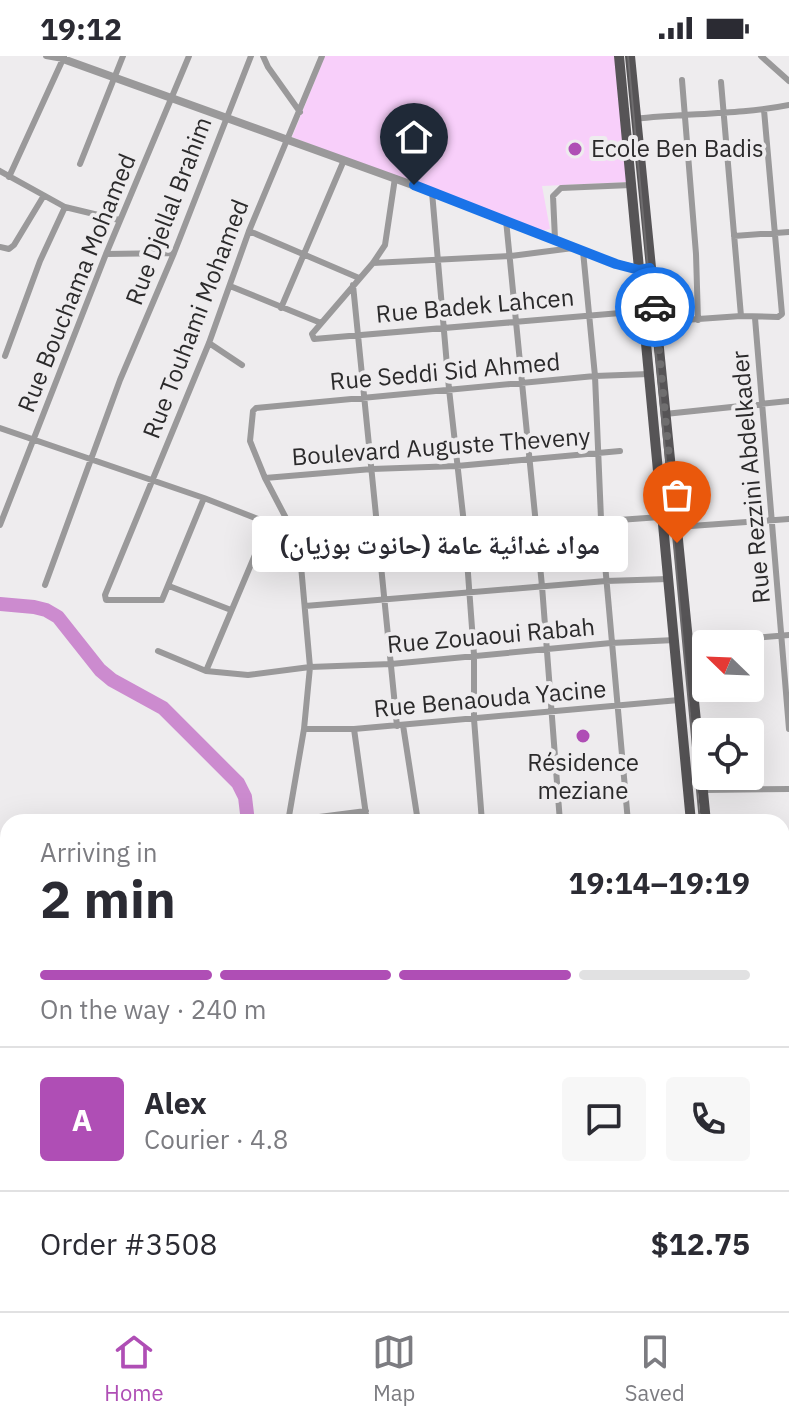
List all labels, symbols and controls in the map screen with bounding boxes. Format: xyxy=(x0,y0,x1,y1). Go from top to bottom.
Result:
text: 19:12 xyxy=(40,9,122,48)
pin xyxy=(380,103,448,185)
street label: Rue Djellal Brahim xyxy=(117,112,219,309)
icon: home xyxy=(392,115,436,159)
place label: Ecole Ben Badis xyxy=(591,132,764,164)
marker: Ecole Ben Badis xyxy=(566,140,584,158)
street label: Rue Bouchama Mohamed xyxy=(10,149,143,417)
street label: Rue Touhami Mohamed xyxy=(135,195,255,443)
courier xyxy=(615,267,695,347)
street label: Rue Badek Lahcen xyxy=(374,280,575,330)
icon: car xyxy=(633,285,677,329)
street label: Rue Seddi Sid Ahmed xyxy=(328,345,561,397)
street label: Rue Rezzini Abdelkader xyxy=(723,349,777,605)
street label: Boulevard Auguste Theveny xyxy=(290,420,591,472)
pin xyxy=(643,461,711,543)
icon: bag xyxy=(655,473,699,517)
callout: مواد غدائية عامة (حانوت بوزيان) xyxy=(253,515,629,571)
text: مواد غدائية عامة (حانوت بوزيان) xyxy=(280,527,600,561)
street label: Rue Zouaoui Rabah xyxy=(386,610,596,660)
north arrow xyxy=(692,630,764,702)
map controls xyxy=(692,630,764,790)
street label: Rue Benaouda Yacine xyxy=(372,672,608,724)
button: locate xyxy=(692,718,764,790)
marker: Résidence meziane xyxy=(574,727,592,745)
place label: Résidence meziane xyxy=(527,746,639,806)
text: Arriving in xyxy=(40,835,157,869)
text: 19:14–19:19 xyxy=(569,863,750,902)
text: 2 min xyxy=(40,865,176,932)
text: On the way · 240 m xyxy=(40,992,266,1026)
button: chat xyxy=(562,1077,646,1161)
button: phone xyxy=(666,1077,750,1161)
text: Alex xyxy=(144,1083,207,1122)
text: A xyxy=(72,1100,92,1139)
text: Courier · 4.8 xyxy=(144,1122,288,1156)
text: Order #3508 xyxy=(40,1224,217,1263)
text: $12.75 xyxy=(651,1224,750,1263)
tab: Home xyxy=(104,1330,164,1407)
tab: Map xyxy=(372,1330,416,1407)
tab: Saved xyxy=(625,1330,685,1407)

